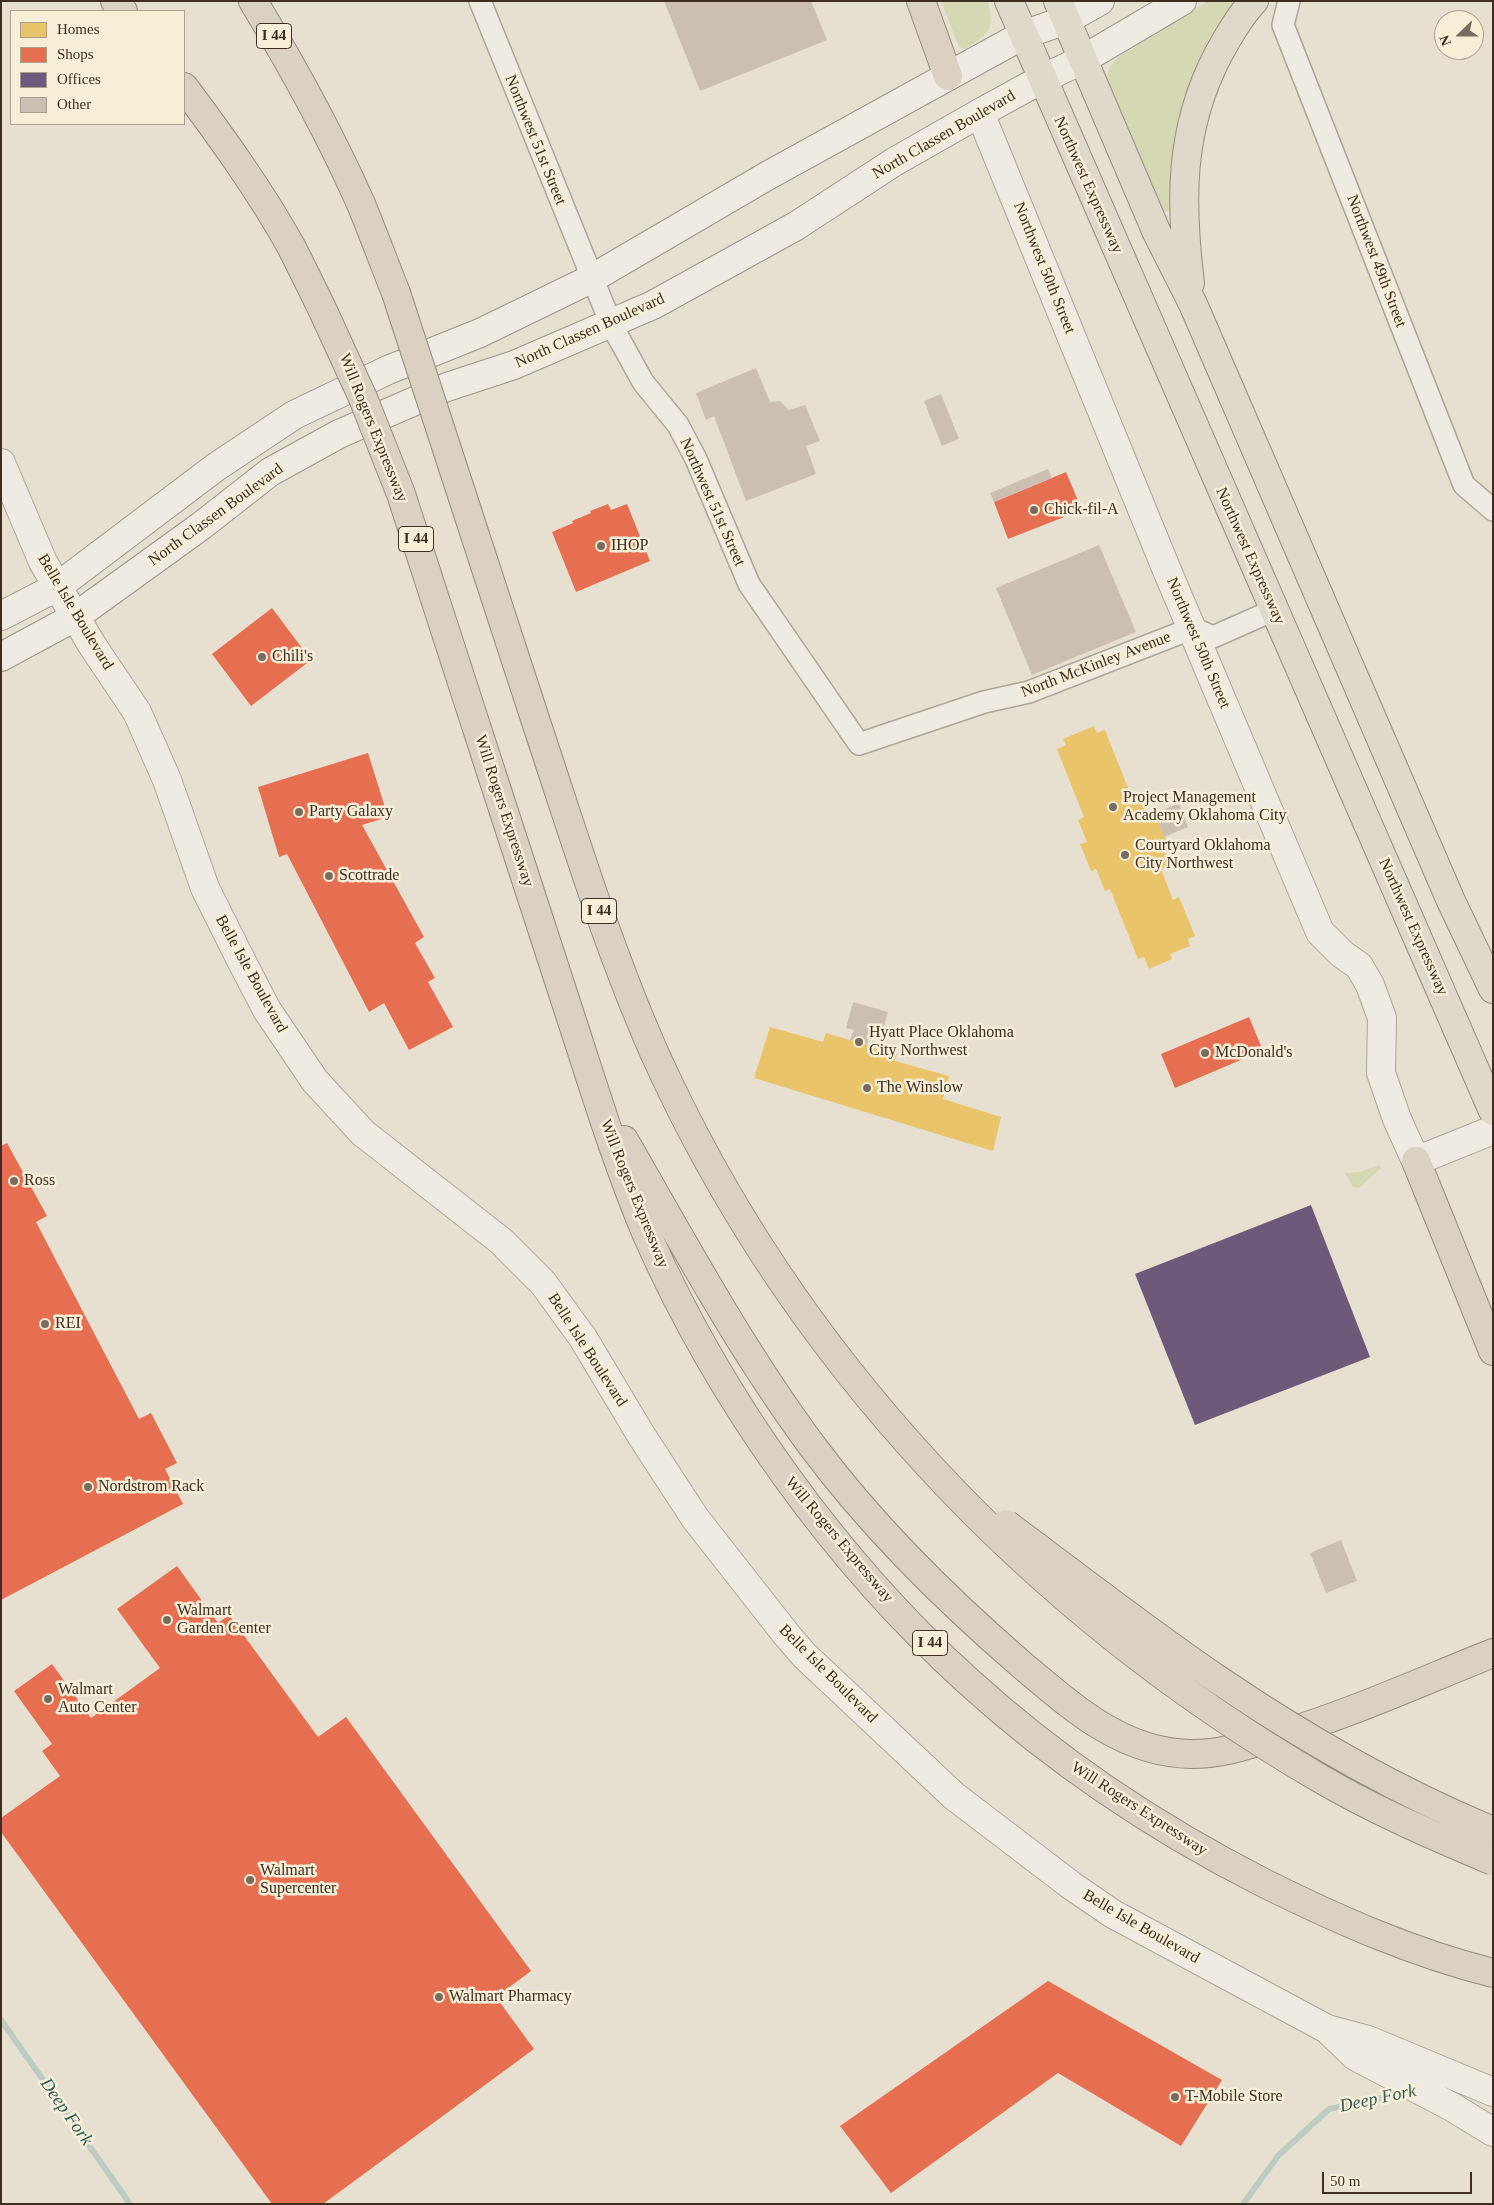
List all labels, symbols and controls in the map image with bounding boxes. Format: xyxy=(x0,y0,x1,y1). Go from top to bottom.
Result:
legend xyxy=(10,10,185,125)
north arrow xyxy=(1434,10,1484,60)
text: Homes xyxy=(57,21,100,37)
road number: I 44 xyxy=(256,24,292,48)
text: N xyxy=(1437,33,1454,48)
text: Shops xyxy=(57,46,94,62)
text: Offices xyxy=(57,71,101,87)
street label: Northwest 51st Street xyxy=(500,72,570,208)
street label: North Classen Boulevard xyxy=(869,86,1019,184)
text: Other xyxy=(57,96,91,112)
street label: Northwest Expressway xyxy=(1049,114,1127,256)
street label: Northwest 49th Street xyxy=(1342,192,1410,330)
street label: Northwest 50th Street xyxy=(1009,199,1079,337)
street label: North Classen Boulevard xyxy=(512,289,668,373)
street label: Will Rogers Expressway xyxy=(334,351,412,505)
street label: Northwest 51st Street xyxy=(675,435,749,569)
street label: North Classen Boulevard xyxy=(145,460,287,570)
street label: Northwest Expressway xyxy=(1211,485,1289,627)
place label: Chick-fil-A xyxy=(1044,500,1119,520)
marker: Chick-fil-A xyxy=(1028,504,1040,516)
road number: I 44 xyxy=(398,526,434,552)
place label: IHOP xyxy=(611,536,648,556)
marker: IHOP xyxy=(595,540,607,552)
street label: Belle Isle Boulevard xyxy=(33,551,117,673)
street label: Northwest 50th Street xyxy=(1162,575,1234,711)
street label: North McKinley Avenue xyxy=(1018,628,1174,702)
place label: Chili's xyxy=(272,647,313,667)
marker: Chili's xyxy=(256,651,268,663)
street label: Will Rogers Expressway xyxy=(470,733,538,889)
place label: Project Management Academy Oklahoma City xyxy=(1123,788,1287,826)
marker: Project Management Academy Oklahoma City xyxy=(1107,801,1119,813)
place label: Party Galaxy xyxy=(309,802,393,822)
marker: Party Galaxy xyxy=(293,806,305,818)
place label: Courtyard Oklahoma City Northwest xyxy=(1135,836,1271,874)
marker: Courtyard Oklahoma City Northwest xyxy=(1119,849,1131,861)
street label: Northwest Expressway xyxy=(1374,856,1452,998)
place label: Scottrade xyxy=(339,866,399,886)
marker: Scottrade xyxy=(323,870,335,882)
road number: I 44 xyxy=(582,898,616,924)
street label: Belle Isle Boulevard xyxy=(211,912,291,1036)
place label: Hyatt Place Oklahoma City Northwest xyxy=(869,1023,1014,1061)
marker: Hyatt Place Oklahoma City Northwest xyxy=(853,1036,865,1048)
place label: McDonald's xyxy=(1215,1043,1293,1063)
marker: McDonald's xyxy=(1199,1047,1211,1059)
place label: The Winslow xyxy=(877,1078,963,1098)
marker: The Winslow xyxy=(861,1082,873,1094)
street label: Will Rogers Expressway xyxy=(595,1117,673,1271)
place label: Ross xyxy=(24,1171,55,1191)
marker: Ross xyxy=(8,1175,20,1187)
street label: Belle Isle Boulevard xyxy=(543,1290,631,1410)
place label: REI xyxy=(55,1314,81,1334)
marker: REI xyxy=(39,1318,51,1330)
street label: Will Rogers Expressway xyxy=(781,1473,897,1607)
place label: Nordstrom Rack xyxy=(98,1477,204,1497)
marker: Nordstrom Rack xyxy=(82,1481,94,1493)
place label: Walmart Garden Center xyxy=(177,1601,271,1639)
marker: Walmart Garden Center xyxy=(161,1614,173,1626)
street label: Belle Isle Boulevard xyxy=(775,1621,881,1727)
road number: I 44 xyxy=(912,1630,948,1656)
place label: Walmart Auto Center xyxy=(58,1680,137,1718)
marker: Walmart Auto Center xyxy=(42,1693,54,1705)
street label: Will Rogers Expressway xyxy=(1067,1758,1211,1860)
place label: Walmart Supercenter xyxy=(260,1861,336,1899)
marker: Walmart Supercenter xyxy=(244,1874,256,1886)
street label: Belle Isle Boulevard xyxy=(1079,1886,1203,1968)
place label: Walmart Pharmacy xyxy=(449,1987,572,2007)
marker: Walmart Pharmacy xyxy=(433,1991,445,2003)
water label: Deep Fork xyxy=(35,2074,97,2150)
water label: Deep Fork xyxy=(1338,2080,1418,2118)
place label: T-Mobile Store xyxy=(1185,2087,1283,2107)
marker: T-Mobile Store xyxy=(1169,2091,1181,2103)
scale bar xyxy=(1324,2162,1474,2194)
text: 50 m xyxy=(1330,2173,1360,2189)

